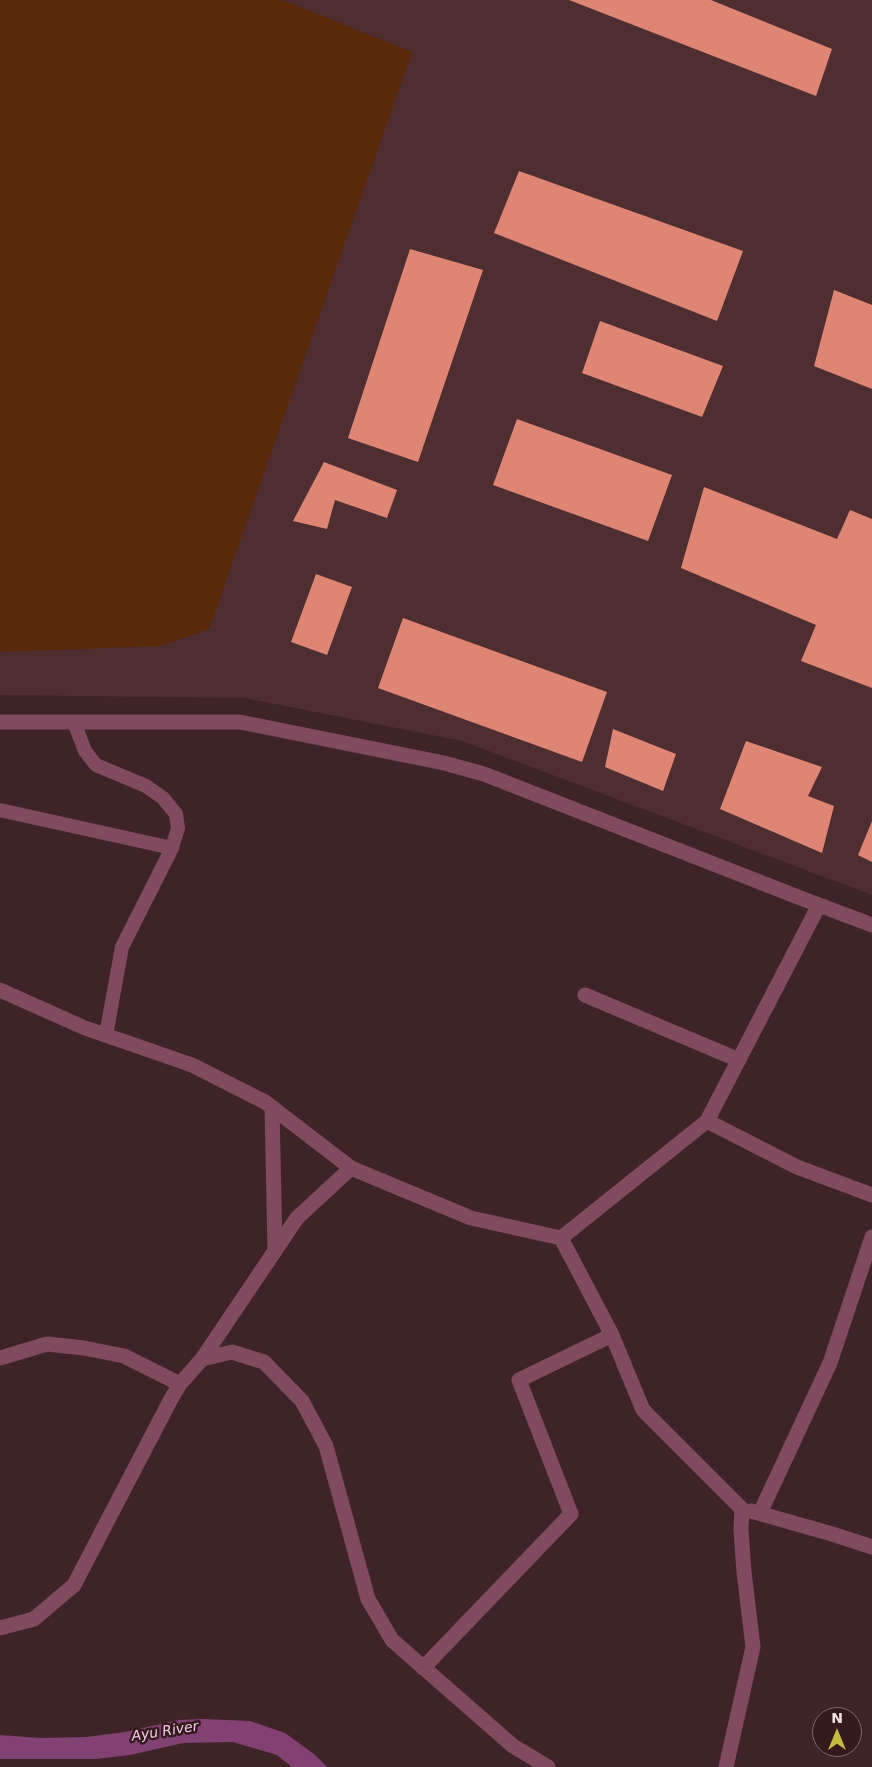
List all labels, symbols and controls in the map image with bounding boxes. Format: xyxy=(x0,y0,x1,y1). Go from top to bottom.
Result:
north arrow xyxy=(812,1707,862,1757)
text: N xyxy=(831,1710,843,1726)
water label: Ayu River xyxy=(130,1718,200,1746)

